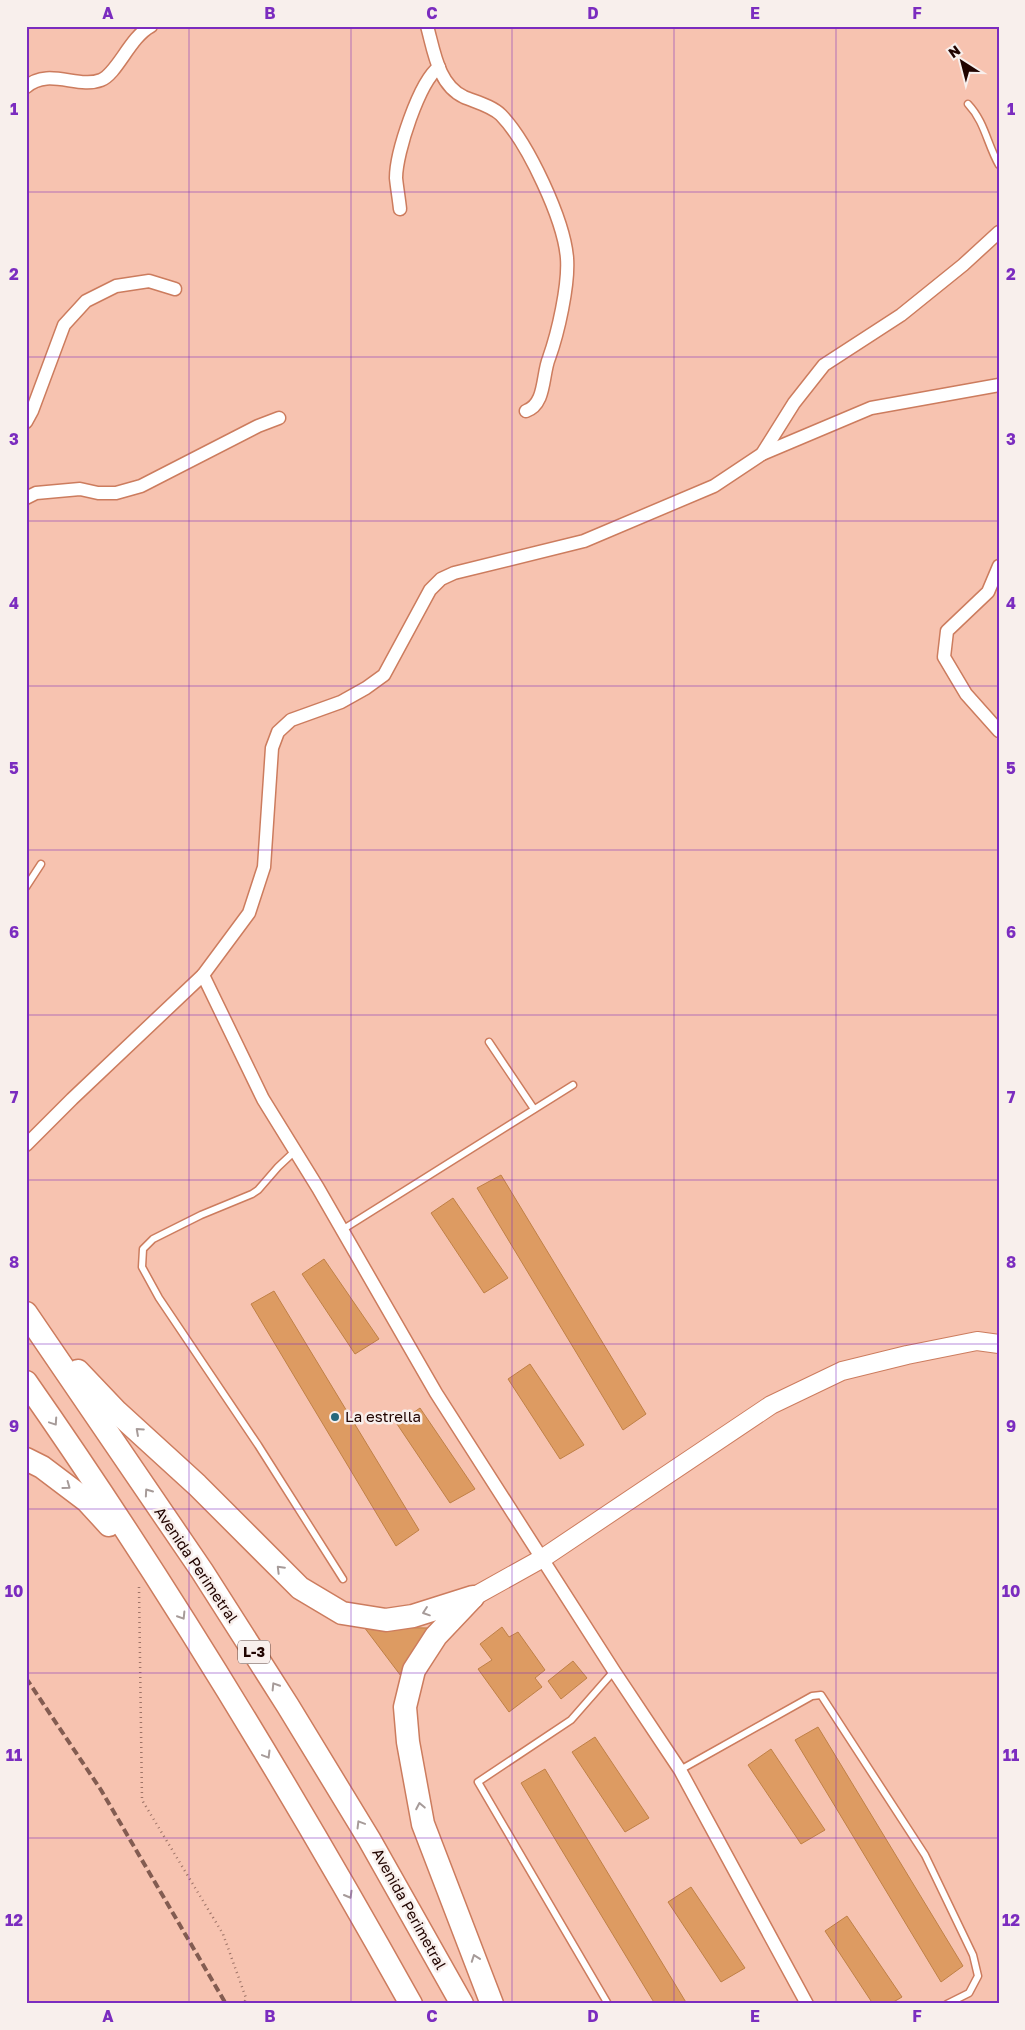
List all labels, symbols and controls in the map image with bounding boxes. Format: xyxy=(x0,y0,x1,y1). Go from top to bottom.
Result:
text: A xyxy=(102,3,114,23)
text: B xyxy=(264,3,276,23)
text: C xyxy=(426,3,438,23)
text: D xyxy=(587,3,599,23)
text: E xyxy=(750,3,760,23)
text: F xyxy=(912,3,922,23)
north arrow xyxy=(938,38,988,88)
text: N xyxy=(945,41,963,61)
text: 1 xyxy=(10,99,18,119)
text: 1 xyxy=(1007,99,1015,119)
text: 2 xyxy=(9,264,19,284)
text: 2 xyxy=(1006,264,1016,284)
text: 3 xyxy=(9,429,19,449)
text: 3 xyxy=(1006,429,1016,449)
text: 4 xyxy=(9,593,19,613)
text: 4 xyxy=(1006,593,1016,613)
text: 5 xyxy=(9,758,19,778)
text: 5 xyxy=(1006,758,1016,778)
text: 6 xyxy=(9,922,19,942)
text: 6 xyxy=(1006,922,1016,942)
text: 7 xyxy=(10,1087,19,1107)
text: 7 xyxy=(1007,1087,1016,1107)
text: 8 xyxy=(9,1252,19,1272)
text: 8 xyxy=(1006,1252,1016,1272)
place label: La estrella xyxy=(345,1407,421,1425)
marker: La estrella xyxy=(329,1411,341,1423)
text: 9 xyxy=(9,1416,19,1436)
one-way arrow xyxy=(48,1416,57,1426)
text: 9 xyxy=(1006,1416,1016,1436)
one-way arrow xyxy=(135,1428,144,1437)
one-way arrow xyxy=(61,1480,70,1488)
one-way arrow xyxy=(144,1488,154,1497)
street label: Avenida Perimetral xyxy=(151,1503,242,1626)
one-way arrow xyxy=(277,1565,286,1574)
text: 10 xyxy=(5,1581,23,1601)
text: 10 xyxy=(1002,1581,1020,1601)
one-way arrow xyxy=(423,1606,431,1616)
one-way arrow xyxy=(175,1611,185,1620)
road number: L-3 xyxy=(238,1640,270,1664)
one-way arrow xyxy=(272,1682,281,1692)
text: 11 xyxy=(6,1745,22,1765)
text: 11 xyxy=(1003,1745,1019,1765)
one-way arrow xyxy=(260,1749,270,1758)
one-way arrow xyxy=(415,1801,425,1810)
one-way arrow xyxy=(357,1821,367,1830)
street label: Avenida Perimetral xyxy=(369,1845,451,1972)
one-way arrow xyxy=(343,1889,353,1898)
text: 12 xyxy=(5,1910,23,1930)
text: 12 xyxy=(1002,1910,1020,1930)
one-way arrow xyxy=(471,1954,481,1963)
text: A xyxy=(102,2006,114,2026)
text: B xyxy=(264,2006,276,2026)
text: C xyxy=(426,2006,438,2026)
text: D xyxy=(587,2006,599,2026)
text: E xyxy=(750,2006,760,2026)
text: F xyxy=(912,2006,922,2026)

